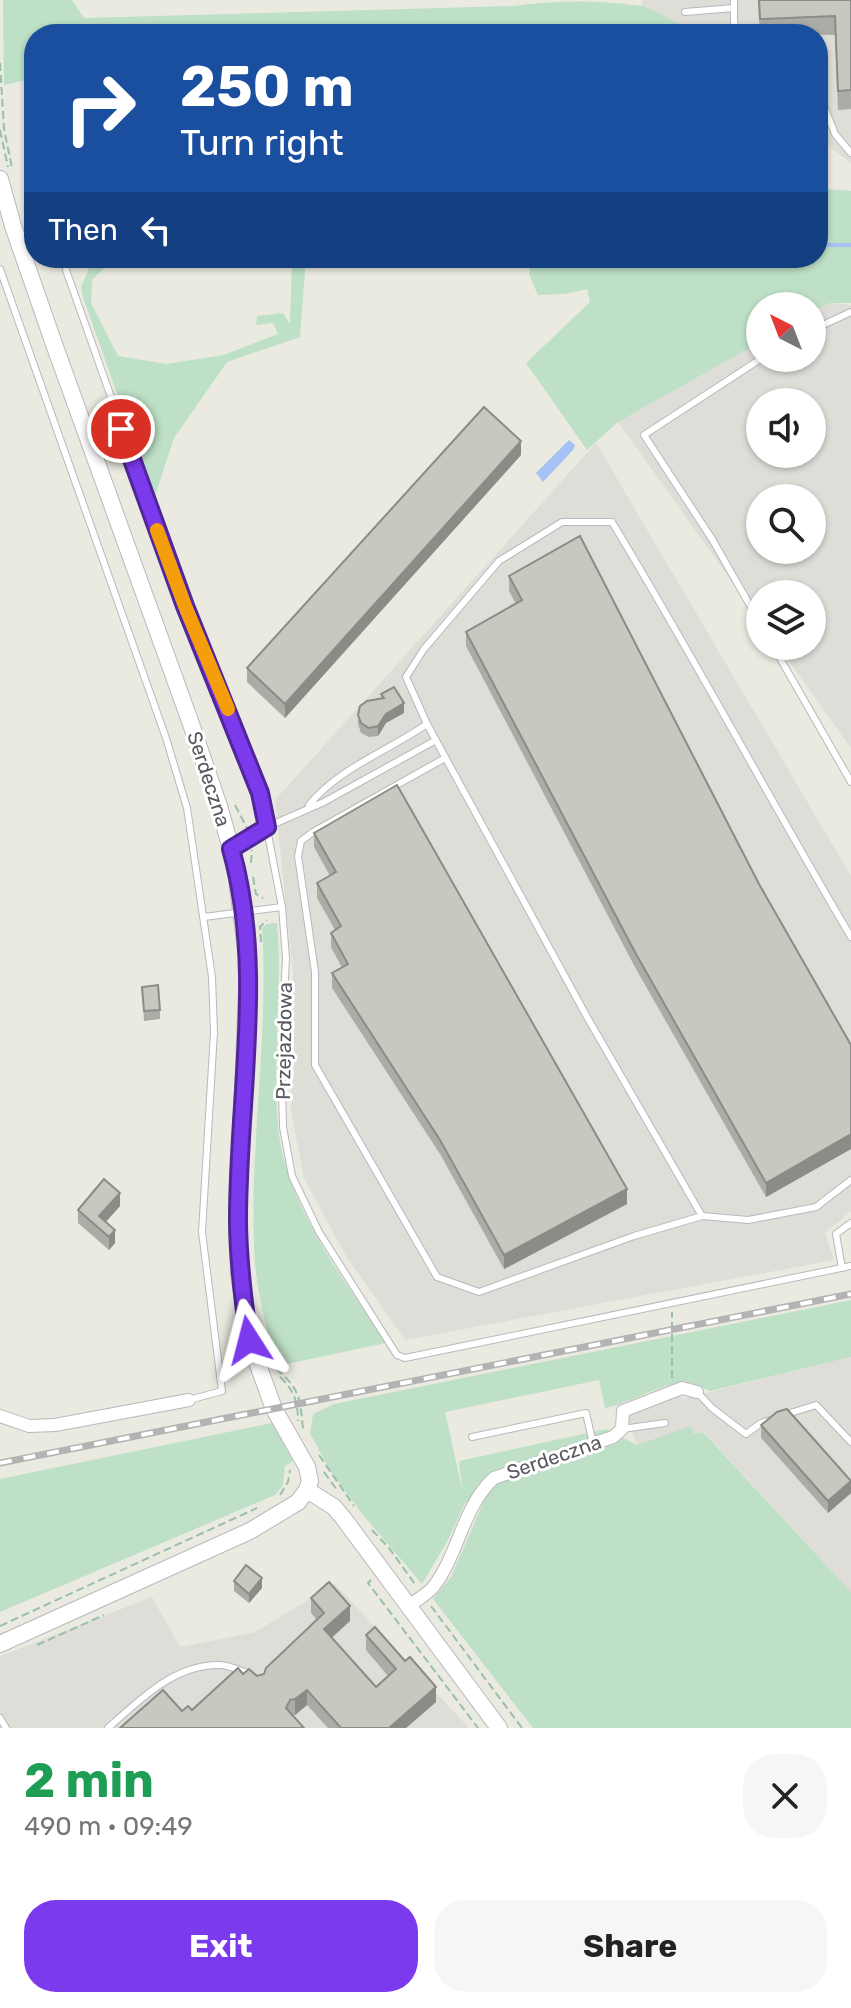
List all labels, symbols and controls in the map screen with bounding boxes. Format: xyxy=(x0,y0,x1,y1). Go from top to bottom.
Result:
text: 250 m xyxy=(180,54,354,120)
icon: right xyxy=(48,56,152,160)
text: Turn right xyxy=(180,121,344,164)
icon: left xyxy=(134,208,178,252)
text: Then xyxy=(48,212,118,248)
north arrow xyxy=(746,292,826,372)
map controls xyxy=(746,292,826,660)
button: sound xyxy=(746,388,826,468)
pin xyxy=(87,395,155,463)
icon: arrive xyxy=(99,407,143,451)
button: search xyxy=(746,484,826,564)
button: layers xyxy=(746,580,826,660)
street label: Serdeczna xyxy=(182,728,236,830)
street label: Przejazdowa xyxy=(271,982,297,1100)
position arrow xyxy=(207,1298,291,1382)
street label: Serdeczna xyxy=(504,1430,604,1484)
text: 2 min xyxy=(24,1752,154,1809)
button: close xyxy=(743,1754,827,1838)
text: 490 m · 09:49 xyxy=(24,1811,193,1842)
button: Exit xyxy=(24,1900,418,1992)
button: Share xyxy=(434,1900,827,1992)

